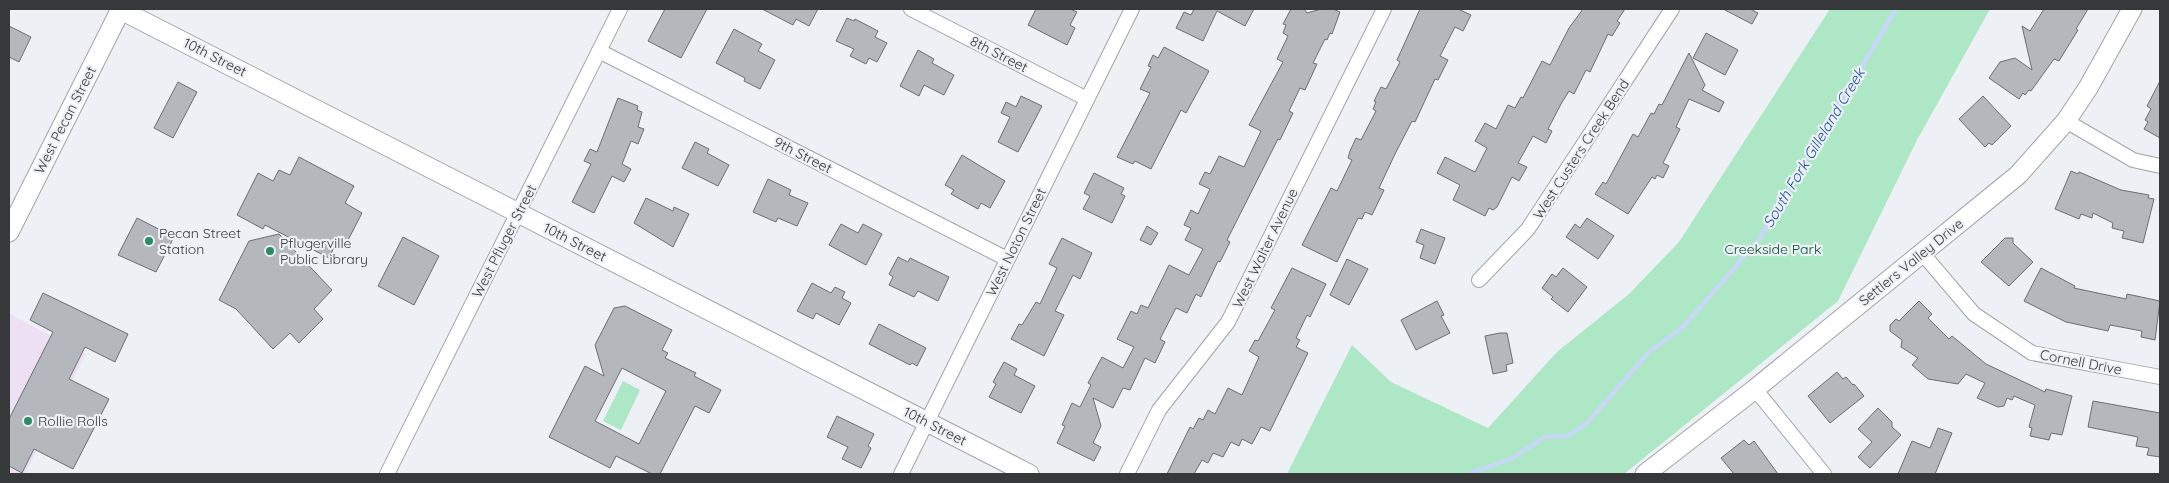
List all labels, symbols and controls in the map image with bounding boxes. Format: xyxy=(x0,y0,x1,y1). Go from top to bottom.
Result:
street label: 8th Street xyxy=(967,32,1031,76)
street label: 10th Street xyxy=(180,33,250,81)
street label: West Pecan Street xyxy=(30,63,100,177)
water label: South Fork Gilleland Creek xyxy=(1758,63,1870,231)
street label: West Custers Creek Bend xyxy=(1529,76,1633,222)
street label: 9th Street xyxy=(771,133,835,177)
street label: West Pfluger Street xyxy=(468,181,540,301)
street label: West Noton Street xyxy=(982,185,1050,299)
street label: West Walter Avenue xyxy=(1228,185,1302,311)
street label: Settlers Valley Drive xyxy=(1855,214,1967,310)
street label: 10th Street xyxy=(540,218,610,266)
place label: Pecan Street Station xyxy=(159,224,241,258)
place label: Pflugerville Public Library xyxy=(280,234,368,268)
marker: Pecan Street Station xyxy=(143,235,155,247)
park label: Creekside Park xyxy=(1725,240,1821,258)
marker: Pflugerville Public Library xyxy=(264,245,276,257)
street label: Cornell Drive xyxy=(2039,345,2124,379)
street label: 10th Street xyxy=(900,402,970,450)
place label: Rollie Rolls xyxy=(38,412,108,430)
marker: Rollie Rolls xyxy=(22,415,34,427)

